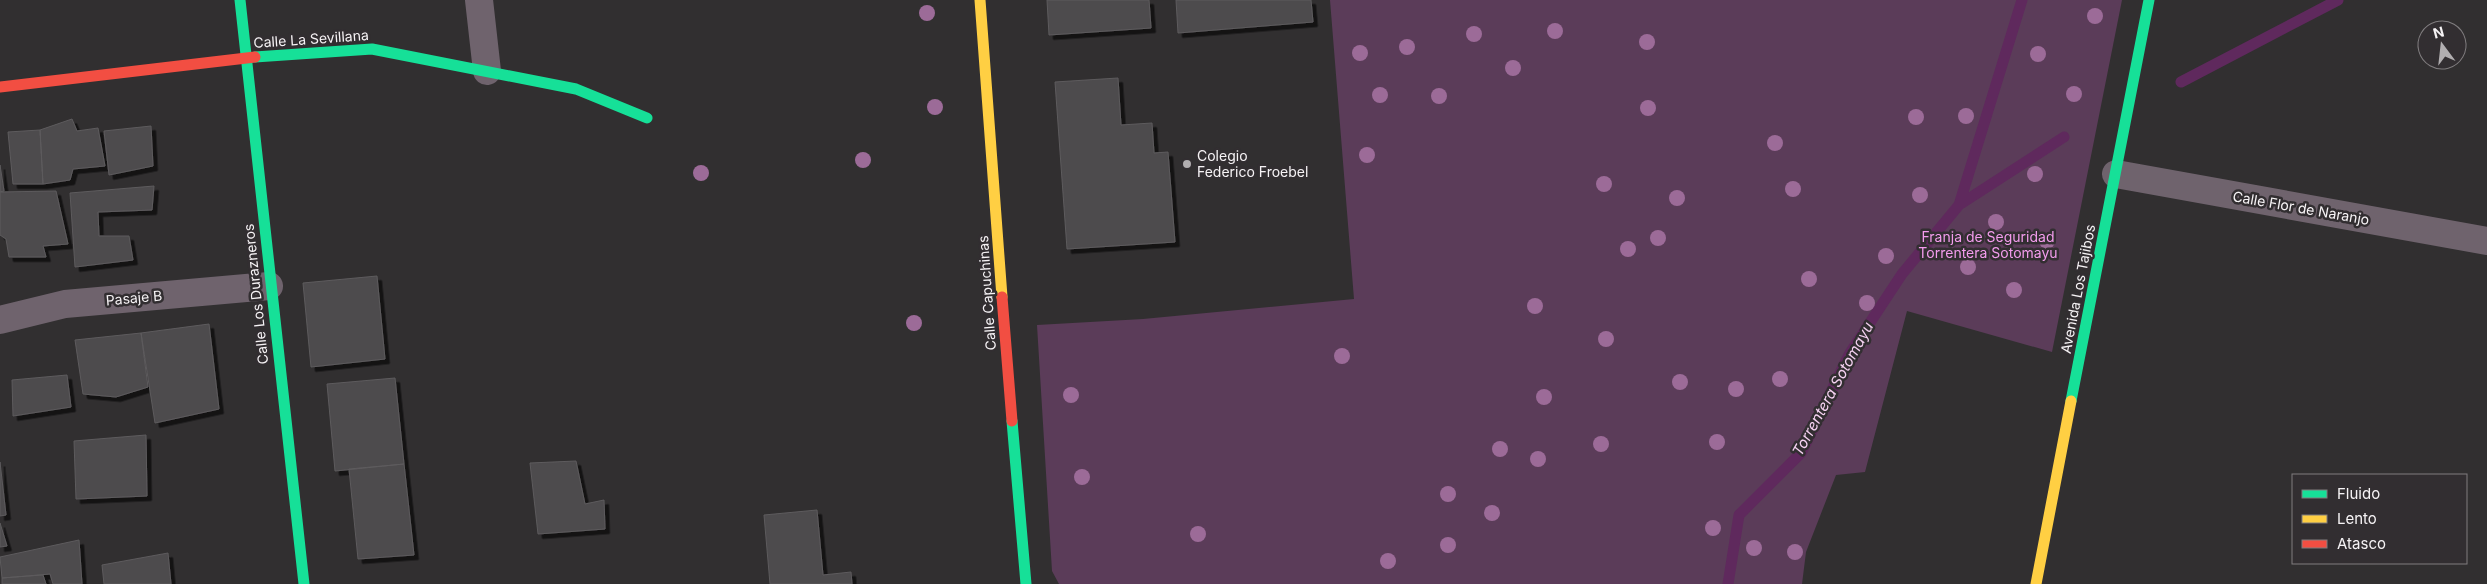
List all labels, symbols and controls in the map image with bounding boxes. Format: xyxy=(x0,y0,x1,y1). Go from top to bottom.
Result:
north arrow xyxy=(2417,20,2467,70)
text: N xyxy=(2431,22,2446,42)
street label: Calle La Sevillana xyxy=(253,26,369,51)
place label: Colegio Federico Froebel xyxy=(1197,147,1308,180)
marker: Colegio Federico Froebel xyxy=(1181,158,1193,170)
street label: Calle Flor de Naranjo xyxy=(2231,187,2371,228)
street label: Calle Los Durazneros xyxy=(240,223,271,365)
street label: Avenida Los Tajibos xyxy=(2057,223,2098,355)
park label: Franja de Seguridad Torrentera Sotomayu xyxy=(1918,228,2058,261)
street label: Calle Capuchinas xyxy=(974,235,999,351)
street label: Pasaje B xyxy=(105,287,163,308)
water label: Torrentera Sotomayu xyxy=(1788,318,1877,459)
legend xyxy=(2292,474,2467,564)
text: Fluido xyxy=(2337,484,2380,503)
text: Lento xyxy=(2337,509,2377,528)
text: Atasco xyxy=(2337,534,2386,553)

